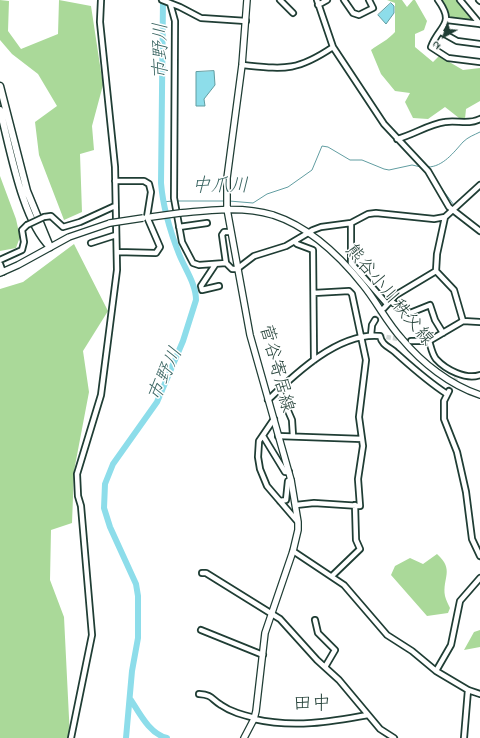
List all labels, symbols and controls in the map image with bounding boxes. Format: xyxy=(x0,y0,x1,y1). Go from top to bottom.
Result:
north arrow xyxy=(424,16,464,56)
water label: 市野川 xyxy=(152,23,174,79)
text: N xyxy=(428,37,444,54)
water label: 中爪川 xyxy=(192,177,248,199)
street label: 熊谷小川秩父線 xyxy=(339,241,437,351)
street label: 菅谷寄居線 xyxy=(253,323,297,415)
water label: 市野川 xyxy=(145,344,189,406)
district label: 田中 xyxy=(293,695,331,717)

